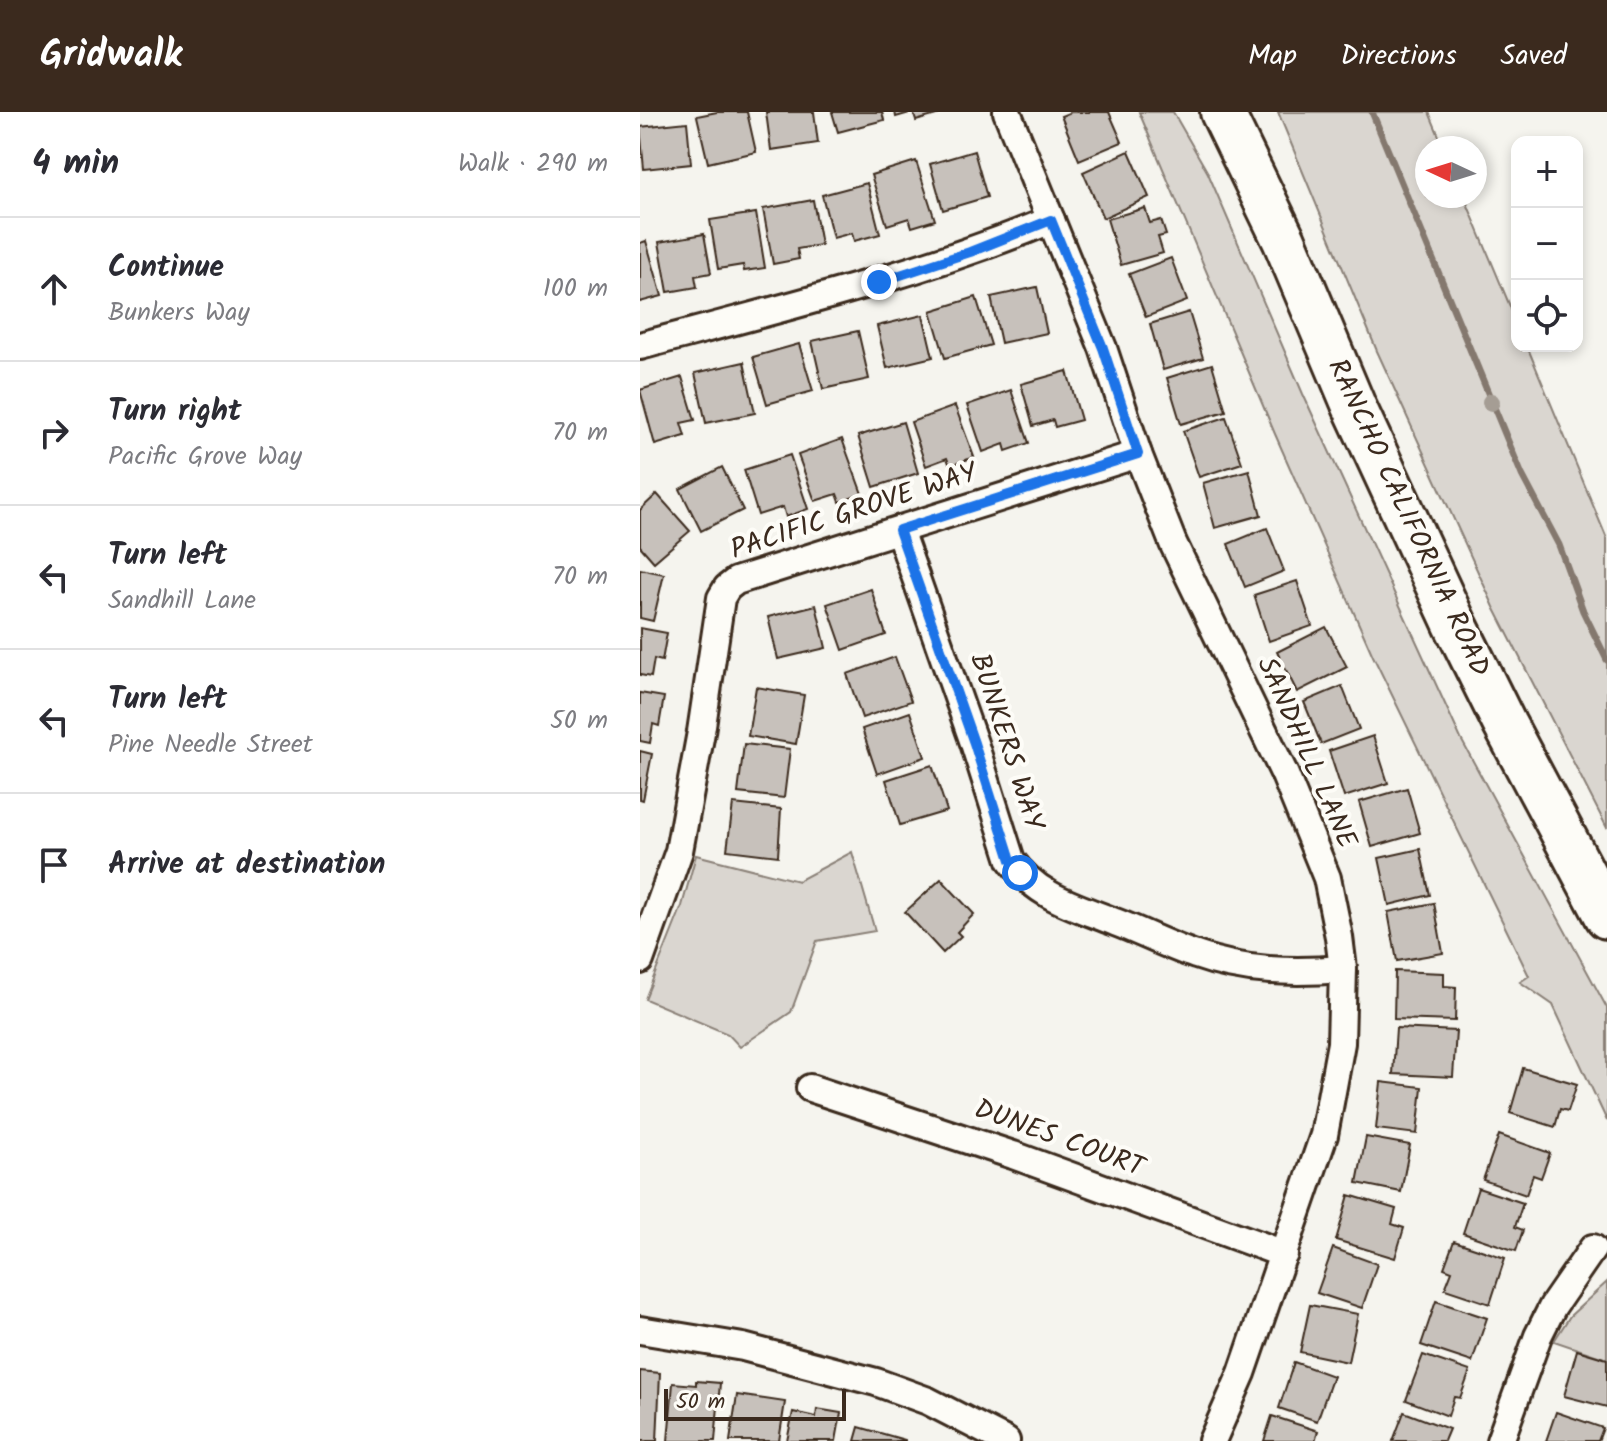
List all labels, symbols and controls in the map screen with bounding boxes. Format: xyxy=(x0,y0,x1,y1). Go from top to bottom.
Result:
text: Gridwalk xyxy=(40,26,182,86)
text: Map xyxy=(1248,34,1297,79)
text: Directions xyxy=(1341,34,1457,79)
text: Saved xyxy=(1501,34,1567,79)
north arrow xyxy=(1415,136,1487,208)
map controls xyxy=(1511,136,1583,352)
button: + xyxy=(1511,136,1583,208)
text: 4 min xyxy=(32,137,119,191)
text: Walk · 290 m xyxy=(458,143,608,185)
button: − xyxy=(1511,208,1583,280)
text: Continue xyxy=(108,244,224,292)
route end xyxy=(861,264,897,300)
icon: ahead xyxy=(32,267,76,311)
text: 100 m xyxy=(543,268,608,310)
button: locate xyxy=(1511,280,1583,352)
text: Bunkers Way xyxy=(108,292,250,334)
street label: RANCHO CALIFORNIA ROAD xyxy=(1314,351,1502,685)
text: Turn right xyxy=(108,388,241,436)
icon: right xyxy=(32,411,76,455)
text: 70 m xyxy=(552,412,608,454)
text: Pacific Grove Way xyxy=(108,436,302,478)
street label: PACIFIC GROVE WAY xyxy=(725,451,984,573)
text: Turn left xyxy=(108,532,227,580)
icon: left xyxy=(32,555,76,599)
text: 70 m xyxy=(552,556,608,598)
text: Sandhill Lane xyxy=(108,580,256,622)
street label: BUNKERS WAY xyxy=(956,648,1056,837)
street label: SANDHILL LANE xyxy=(1244,650,1369,857)
text: Turn left xyxy=(108,676,227,724)
icon: left xyxy=(32,699,76,743)
text: 50 m xyxy=(550,700,608,742)
text: Pine Needle Street xyxy=(108,724,313,766)
text: Arrive at destination xyxy=(108,841,385,889)
icon: arrive xyxy=(32,843,76,887)
route start xyxy=(1002,855,1038,891)
street label: DUNES COURT xyxy=(968,1087,1152,1191)
scale bar xyxy=(664,1385,846,1421)
text: 50 m xyxy=(676,1385,725,1420)

